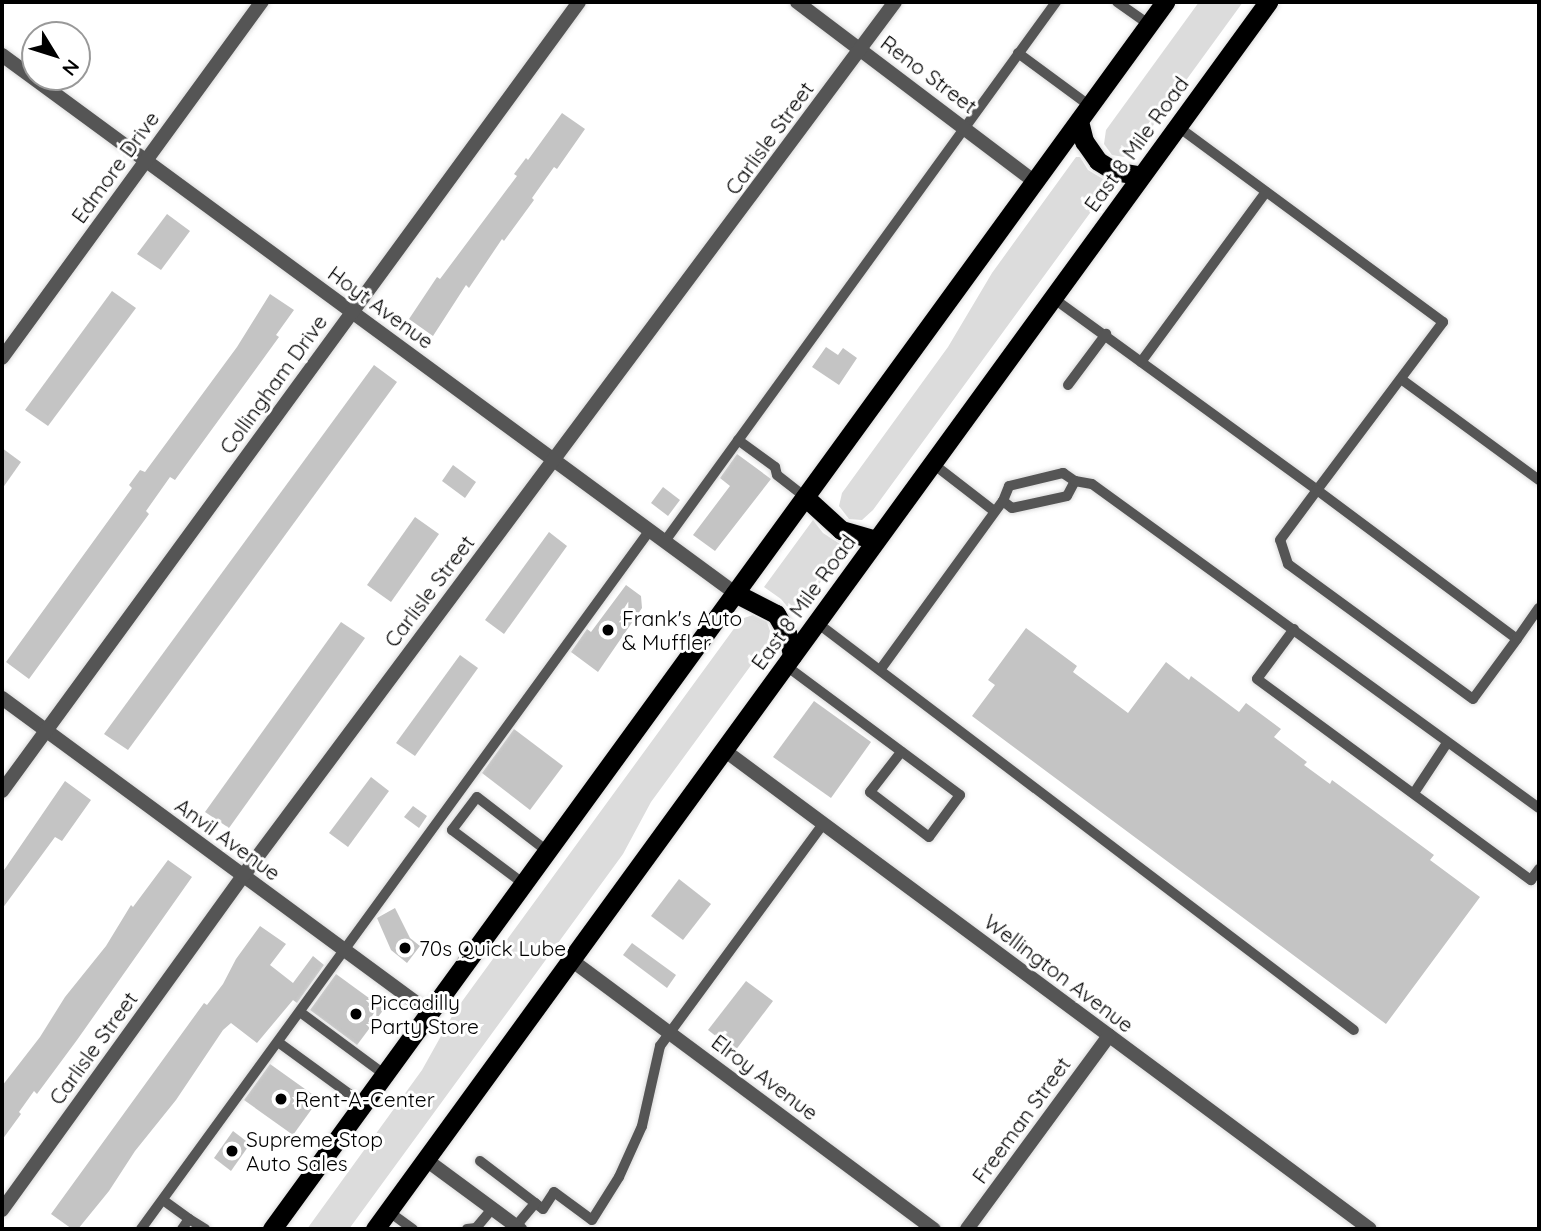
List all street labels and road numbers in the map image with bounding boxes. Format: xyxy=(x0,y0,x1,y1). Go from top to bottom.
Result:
street label: Reno Street xyxy=(876,30,982,118)
street label: East 8 Mile Road xyxy=(1079,72,1193,216)
street label: Carlisle Street xyxy=(720,77,818,199)
street label: Edmore Drive xyxy=(66,106,164,228)
street label: Hoyt Avenue xyxy=(323,260,439,354)
street label: Collingham Drive xyxy=(214,309,332,459)
street label: Carlisle Street xyxy=(379,530,479,652)
street label: East 8 Mile Road xyxy=(746,530,860,674)
street label: Anvil Avenue xyxy=(171,792,285,886)
street label: Wellington Avenue xyxy=(979,909,1139,1037)
street label: Carlisle Street xyxy=(44,987,142,1109)
street label: Elroy Avenue xyxy=(707,1029,823,1125)
street label: Freeman Street xyxy=(967,1052,1075,1188)

